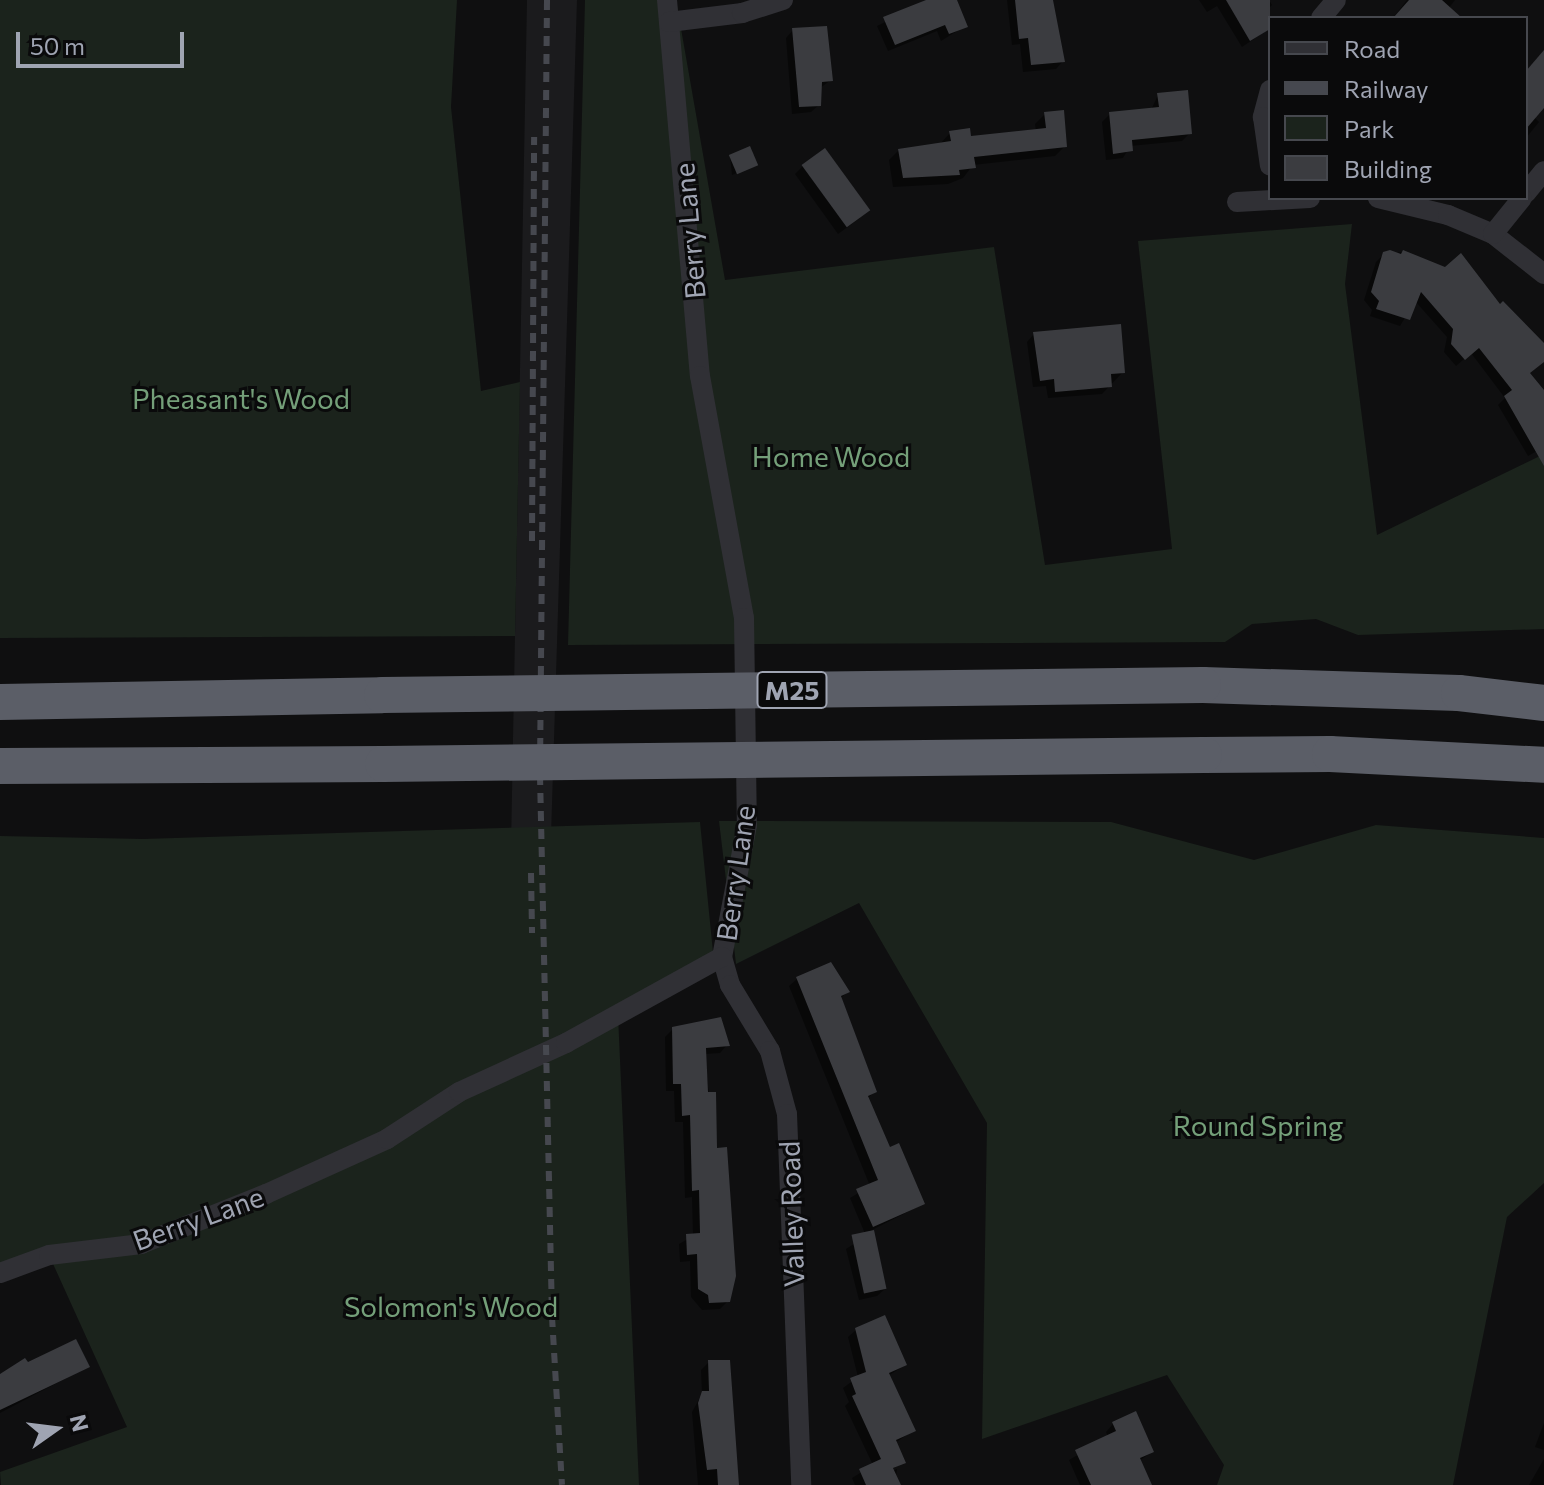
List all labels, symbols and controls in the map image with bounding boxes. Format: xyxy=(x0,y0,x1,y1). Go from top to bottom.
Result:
scale bar xyxy=(20,16,188,66)
legend xyxy=(1268,16,1528,200)
text: 50 m xyxy=(30,31,85,60)
text: Road xyxy=(1344,34,1400,63)
text: Railway xyxy=(1344,74,1429,103)
text: Park xyxy=(1344,114,1394,143)
text: Building xyxy=(1344,154,1432,183)
street label: Berry Lane xyxy=(666,162,712,300)
park label: Pheasant's Wood xyxy=(132,381,350,415)
park label: Home Wood xyxy=(752,439,910,473)
road number: M25 xyxy=(756,668,828,712)
street label: Berry Lane xyxy=(709,803,761,943)
park label: Round Spring xyxy=(1173,1108,1343,1142)
street label: Valley Road xyxy=(772,1140,810,1288)
street label: Berry Lane xyxy=(128,1179,268,1257)
park label: Solomon's Wood xyxy=(344,1289,558,1323)
north arrow xyxy=(16,1389,96,1469)
text: N xyxy=(65,1412,95,1434)

